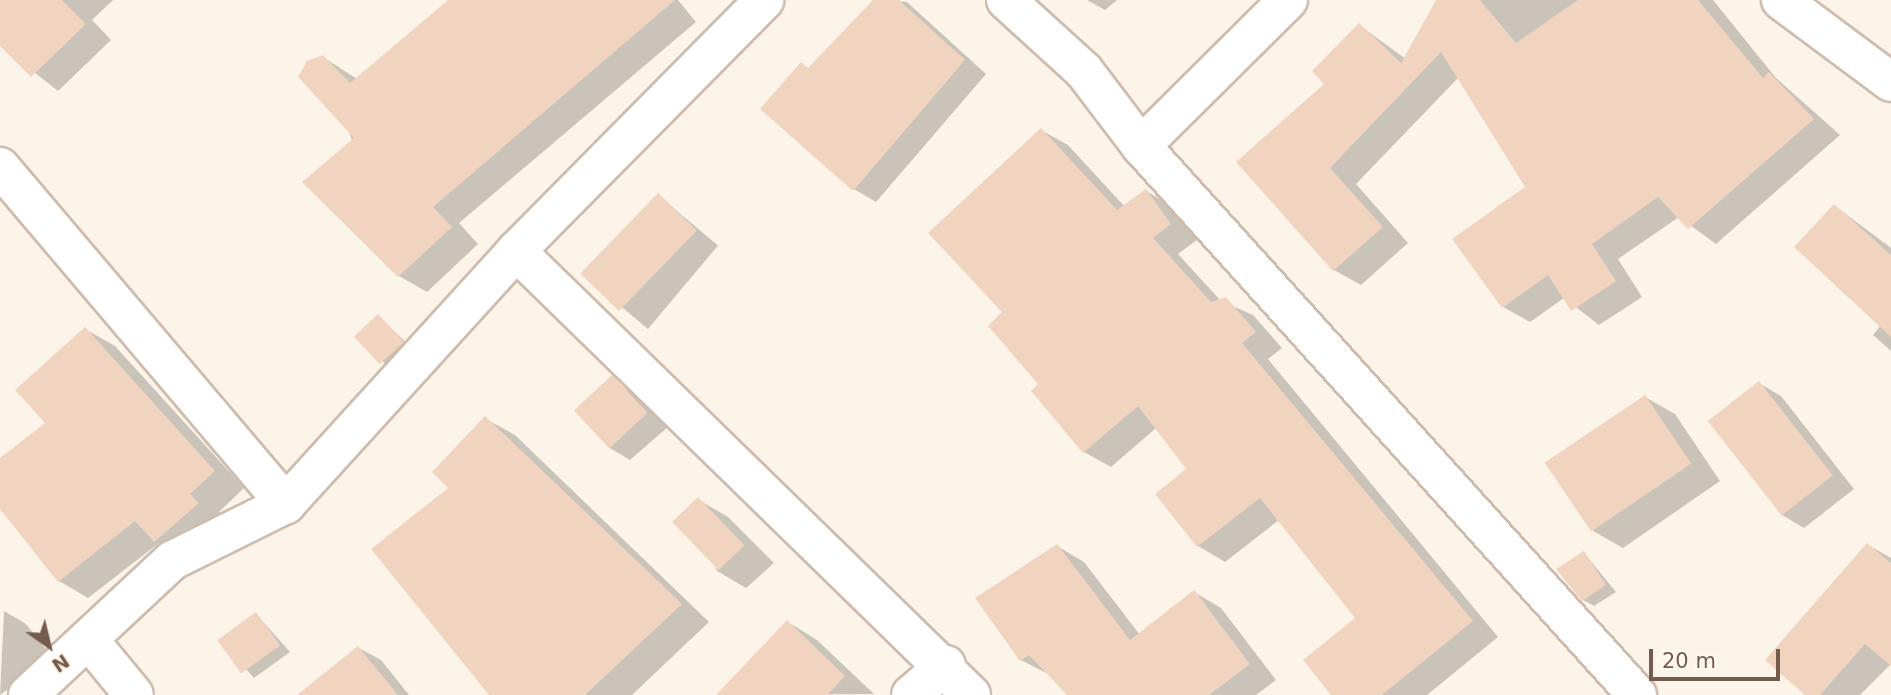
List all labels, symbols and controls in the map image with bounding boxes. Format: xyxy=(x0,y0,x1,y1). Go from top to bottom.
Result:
north arrow xyxy=(14,611,84,681)
scale bar xyxy=(1653,636,1784,680)
text: 20 m xyxy=(1662,649,1716,673)
text: N xyxy=(48,650,73,677)

